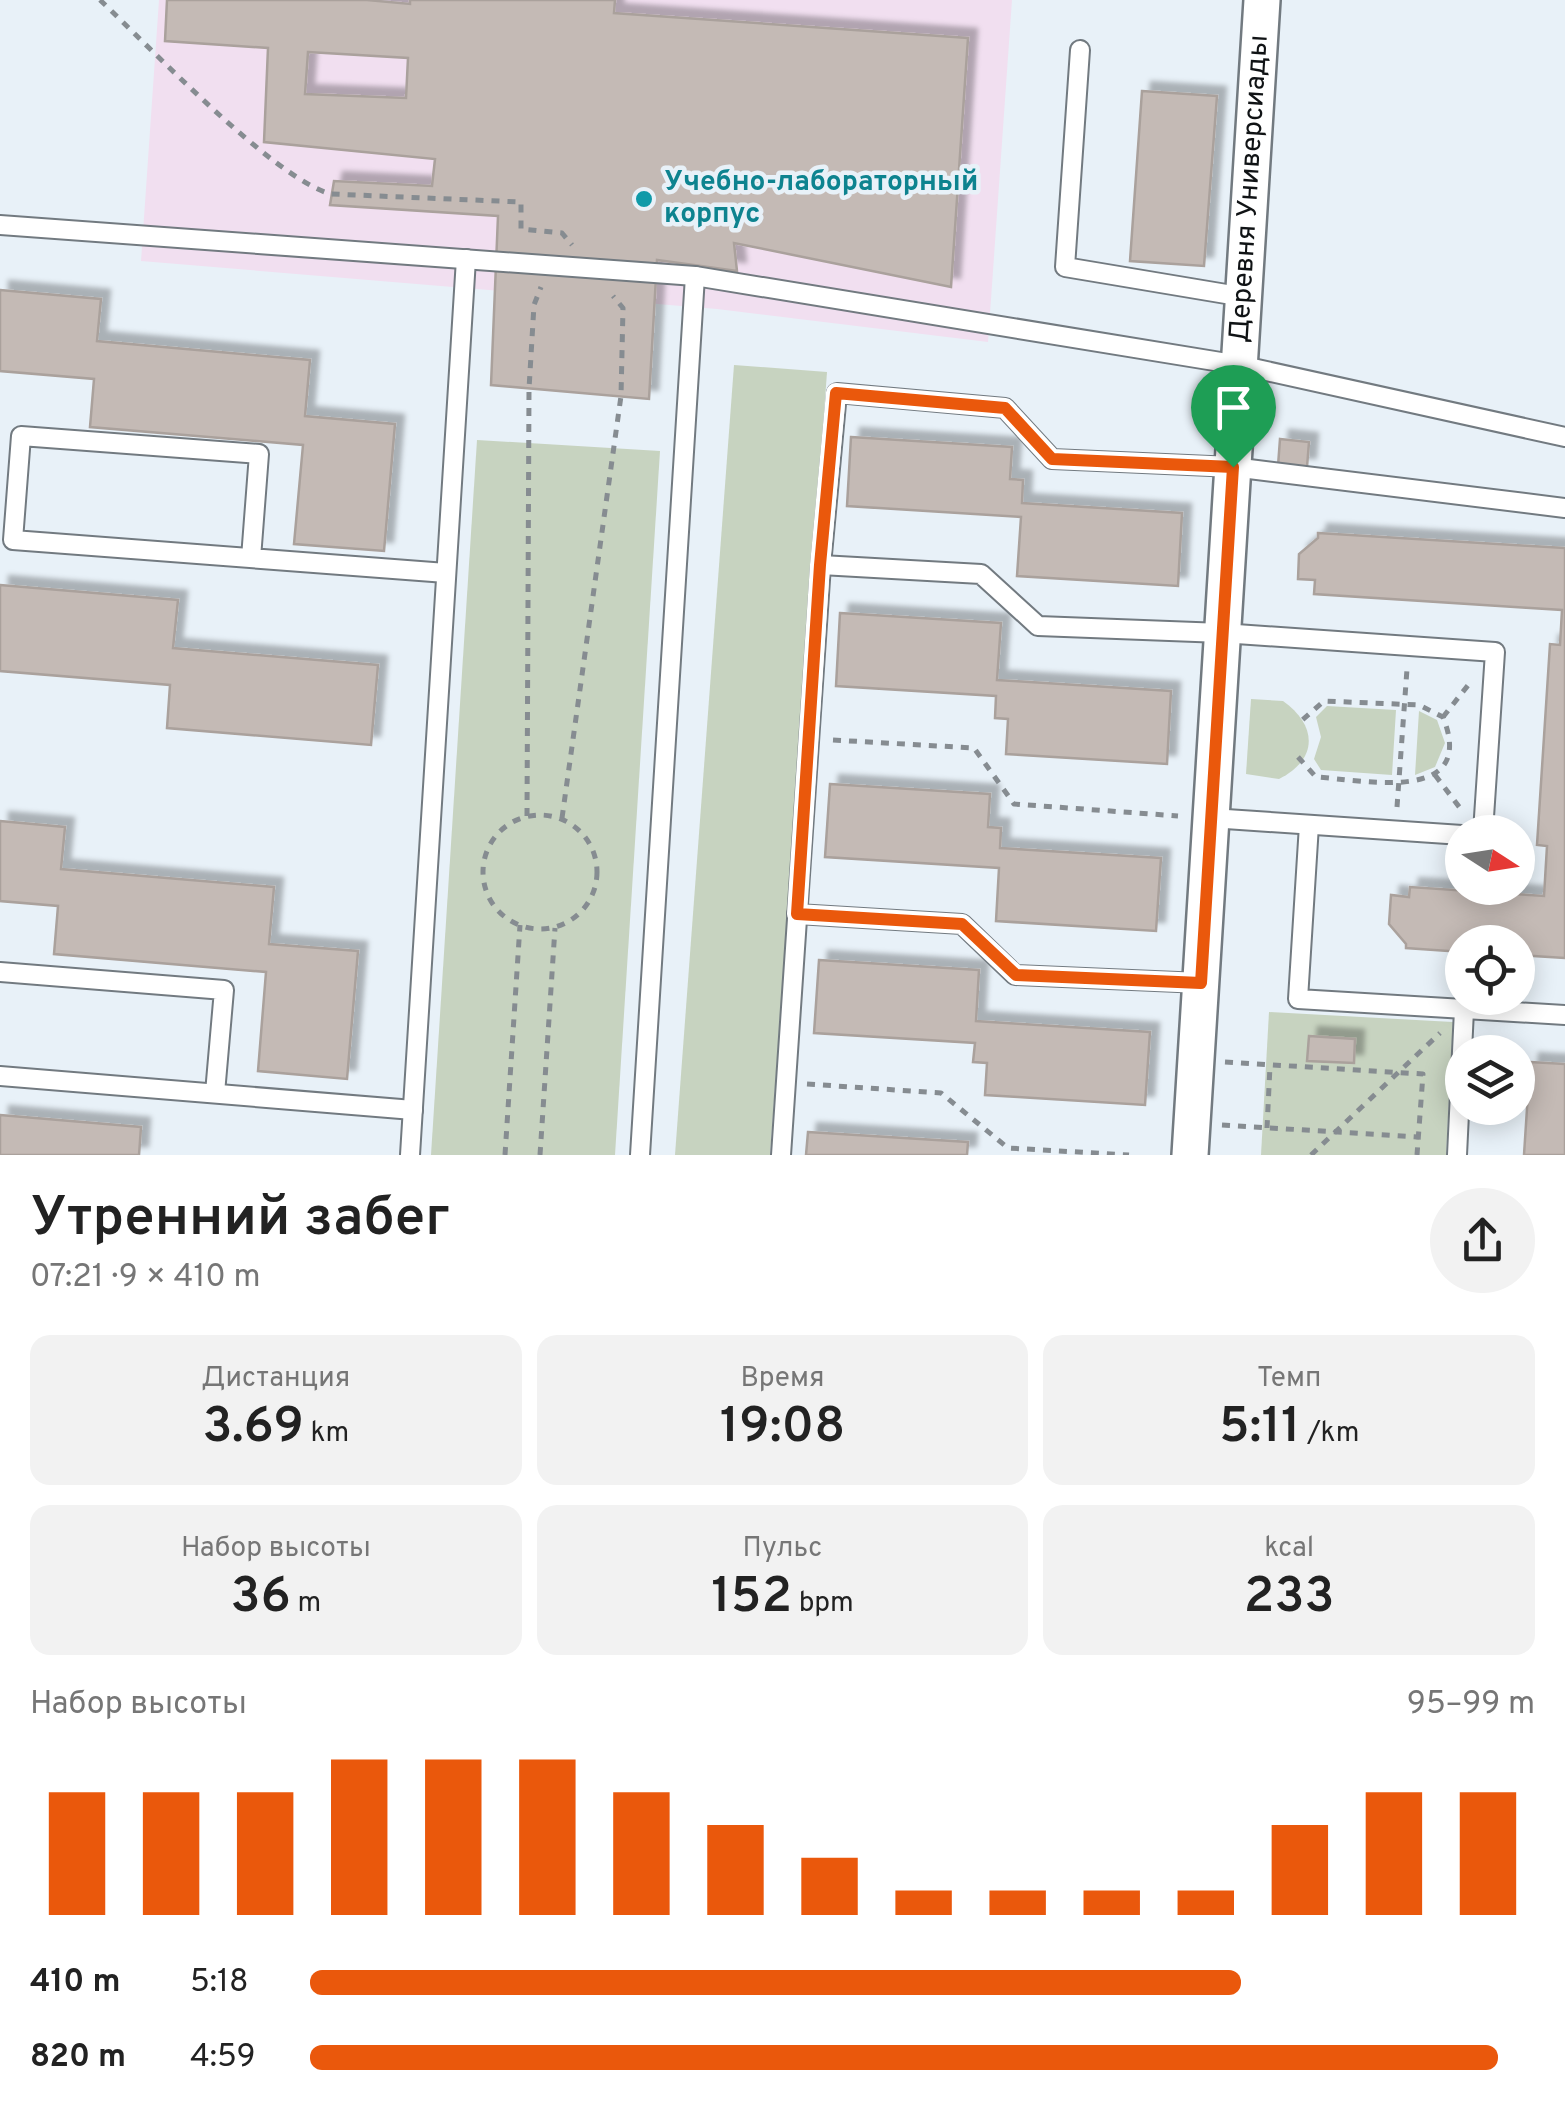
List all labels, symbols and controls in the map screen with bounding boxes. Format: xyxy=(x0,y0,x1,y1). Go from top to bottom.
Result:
street label: Деревня Универсиады xyxy=(1223,34,1278,344)
place label: Учебно-лабораторный корпус xyxy=(664,165,978,233)
marker: Учебно-лабораторный корпус xyxy=(633,188,655,210)
pin xyxy=(1191,365,1276,468)
icon: arrive xyxy=(1206,380,1261,435)
north arrow xyxy=(1445,815,1535,905)
map controls xyxy=(1445,815,1535,1125)
button: locate xyxy=(1445,925,1535,1015)
button: layers xyxy=(1445,1035,1535,1125)
text: Утренний забег xyxy=(30,1185,450,1255)
button: share xyxy=(1430,1188,1535,1293)
text: 07:21 · 9 × 410 m xyxy=(30,1258,261,1298)
text: Дистанция xyxy=(201,1361,350,1397)
text: Время xyxy=(740,1361,825,1397)
text: Темп xyxy=(1257,1361,1321,1397)
text: 3.69 xyxy=(202,1397,304,1460)
text: 19:08 xyxy=(720,1397,845,1460)
text: 5:11 xyxy=(1219,1397,1301,1460)
text: km xyxy=(304,1416,349,1452)
text: /km xyxy=(1301,1416,1359,1452)
text: Набор высоты xyxy=(181,1531,371,1567)
text: Пульс xyxy=(743,1531,822,1567)
text: kcal xyxy=(1264,1531,1314,1567)
text: 36 xyxy=(230,1567,291,1630)
text: 152 xyxy=(711,1567,792,1630)
text: 233 xyxy=(1244,1567,1334,1630)
text: m xyxy=(291,1586,321,1622)
text: bpm xyxy=(792,1586,854,1622)
text: Набор высоты xyxy=(30,1685,247,1725)
text: 95–99 m xyxy=(1407,1685,1535,1725)
text: 410 m xyxy=(30,1963,120,2003)
text: 5:18 xyxy=(190,1963,249,2003)
text: 820 m xyxy=(30,2038,126,2078)
text: 4:59 xyxy=(190,2038,256,2078)

